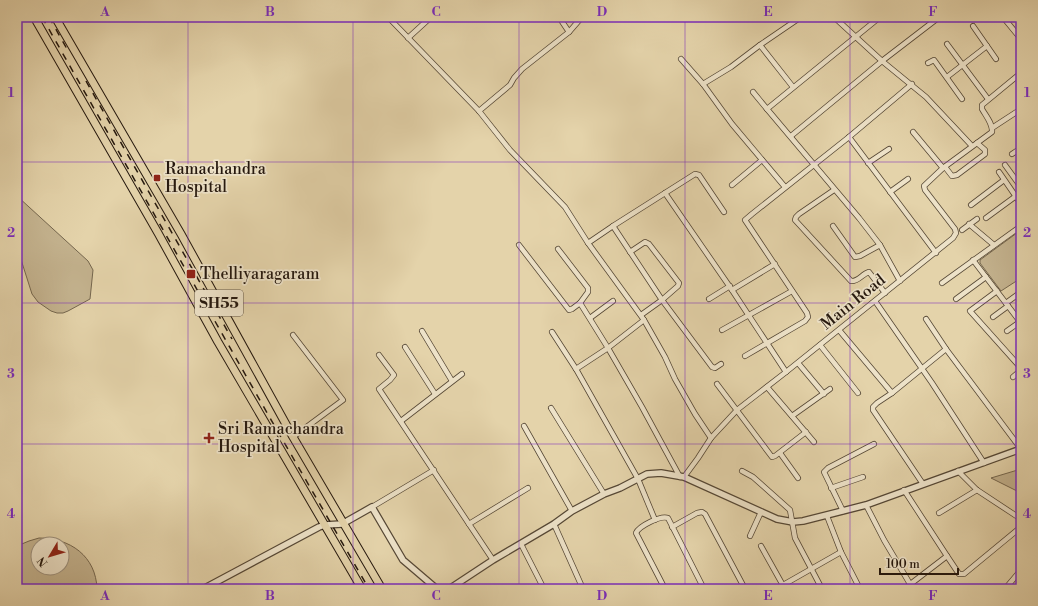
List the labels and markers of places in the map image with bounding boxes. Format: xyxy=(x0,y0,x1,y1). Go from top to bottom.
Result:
place label: Ramachandra Hospital xyxy=(165,159,267,197)
marker: Ramachandra Hospital xyxy=(152,173,162,183)
place label: Thelliyaragaram xyxy=(200,264,319,284)
marker: Thelliyaragaram xyxy=(185,268,197,280)
place label: Sri Ramachandra Hospital xyxy=(218,419,345,457)
marker: Sri Ramachandra Hospital xyxy=(203,432,215,444)

